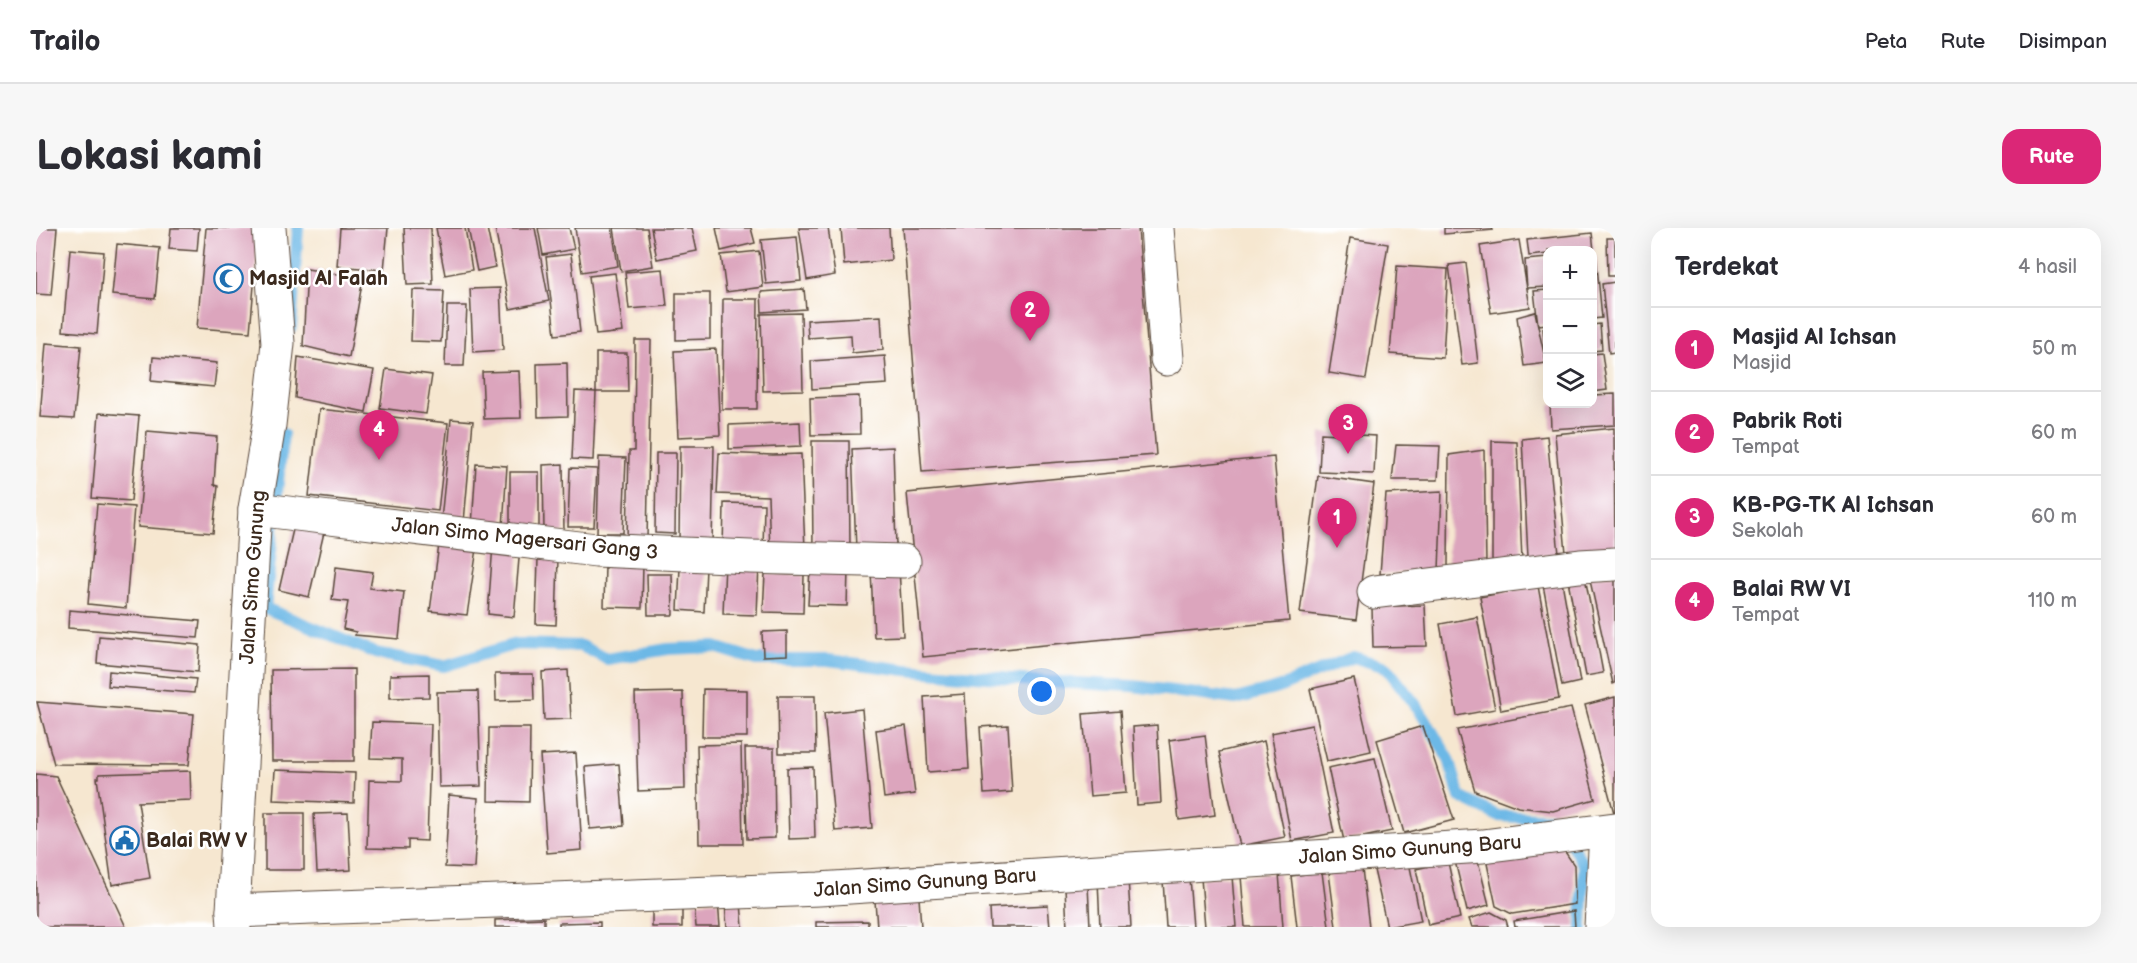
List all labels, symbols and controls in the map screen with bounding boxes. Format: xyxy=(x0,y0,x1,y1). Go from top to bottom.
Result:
text: Trailo xyxy=(30,25,101,58)
text: Peta xyxy=(1865,29,1907,54)
text: Rute xyxy=(1940,29,1985,54)
text: Disimpan xyxy=(2018,29,2107,54)
button: Rute xyxy=(2002,129,2101,184)
text: Lokasi kami xyxy=(36,131,262,182)
map controls xyxy=(1543,246,1597,408)
button: + xyxy=(1543,246,1597,300)
text: Terdekat xyxy=(1675,252,1778,283)
text: 4 hasil xyxy=(2018,255,2077,279)
mosque icon: Masjid Al Falah xyxy=(212,262,244,294)
place label: Masjid Al Falah xyxy=(249,267,388,291)
pin: 2 xyxy=(1010,291,1050,341)
button: − xyxy=(1543,300,1597,354)
text: Masjid Al Ichsan xyxy=(1732,324,1897,351)
text: 1 xyxy=(1690,337,1699,361)
text: 50 m xyxy=(2032,337,2077,361)
text: Masjid xyxy=(1732,351,1791,375)
button: layers xyxy=(1543,354,1597,408)
pin: 3 xyxy=(1328,404,1368,454)
text: Pabrik Roti xyxy=(1732,408,1842,435)
pin: 4 xyxy=(360,410,398,460)
text: 2 xyxy=(1689,421,1700,445)
text: 60 m xyxy=(2031,421,2077,445)
text: Tempat xyxy=(1732,435,1799,459)
street label: Jalan Simo Gunung xyxy=(235,489,271,665)
text: KB-PG-TK Al Ichsan xyxy=(1732,492,1934,519)
pin: 1 xyxy=(1318,498,1356,548)
text: 3 xyxy=(1689,505,1700,529)
text: 60 m xyxy=(2031,505,2077,529)
street label: Jalan Simo Magersari Gang 3 xyxy=(390,513,659,565)
text: Sekolah xyxy=(1732,519,1803,543)
text: Balai RW VI xyxy=(1732,576,1851,603)
text: 4 xyxy=(1689,589,1700,613)
text: 110 m xyxy=(2028,589,2077,613)
text: Tempat xyxy=(1732,603,1799,627)
your location xyxy=(1027,677,1056,706)
public building icon: Balai RW V xyxy=(109,824,141,856)
place label: Balai RW V xyxy=(146,829,248,853)
street label: Jalan Simo Gunung Baru xyxy=(1298,830,1522,870)
street label: Jalan Simo Gunung Baru xyxy=(813,863,1037,903)

